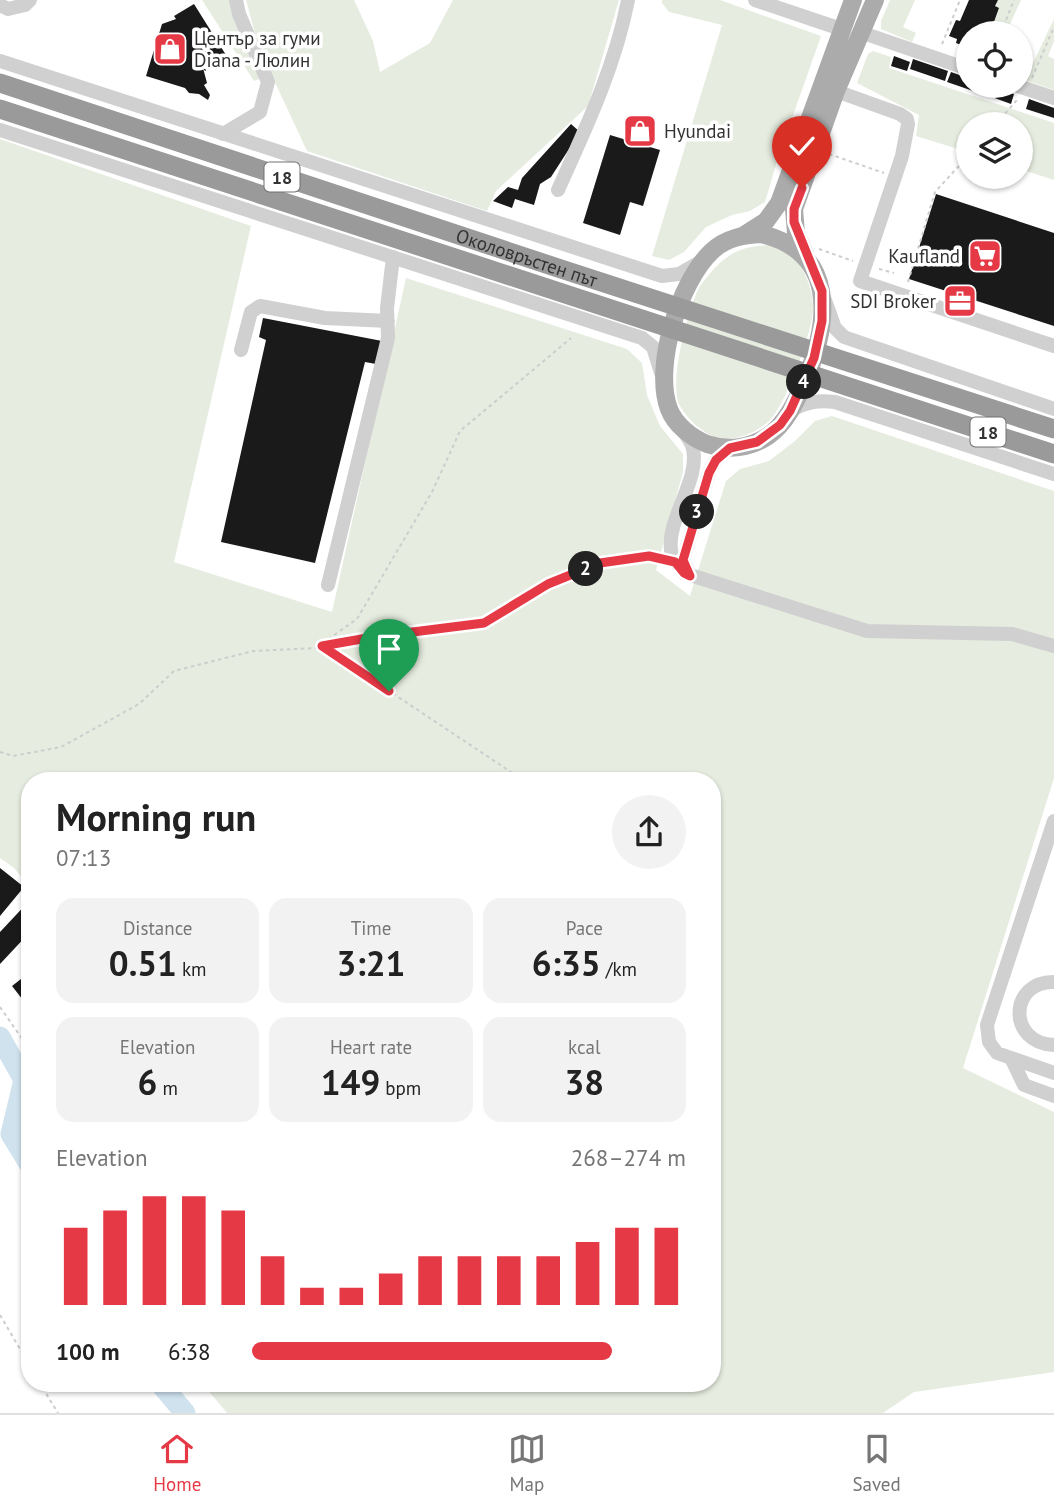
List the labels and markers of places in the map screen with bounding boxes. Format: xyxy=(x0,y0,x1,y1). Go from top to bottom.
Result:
place label: Център за гуми Diana - Люлин xyxy=(194,26,321,72)
shop icon: Център за гуми Diana - Люлин xyxy=(151,30,189,68)
shop icon: Hyundai xyxy=(621,112,659,150)
pin xyxy=(772,116,832,188)
place label: Hyundai xyxy=(664,119,731,143)
supermarket icon: Kaufland xyxy=(966,237,1004,275)
place label: Kaufland xyxy=(888,244,960,268)
office icon: SDI Broker xyxy=(941,282,979,320)
place label: SDI Broker xyxy=(850,289,937,313)
pin: 4 xyxy=(786,364,822,400)
pin: 3 xyxy=(680,494,714,530)
pin: 2 xyxy=(568,552,604,586)
pin xyxy=(359,619,419,691)

